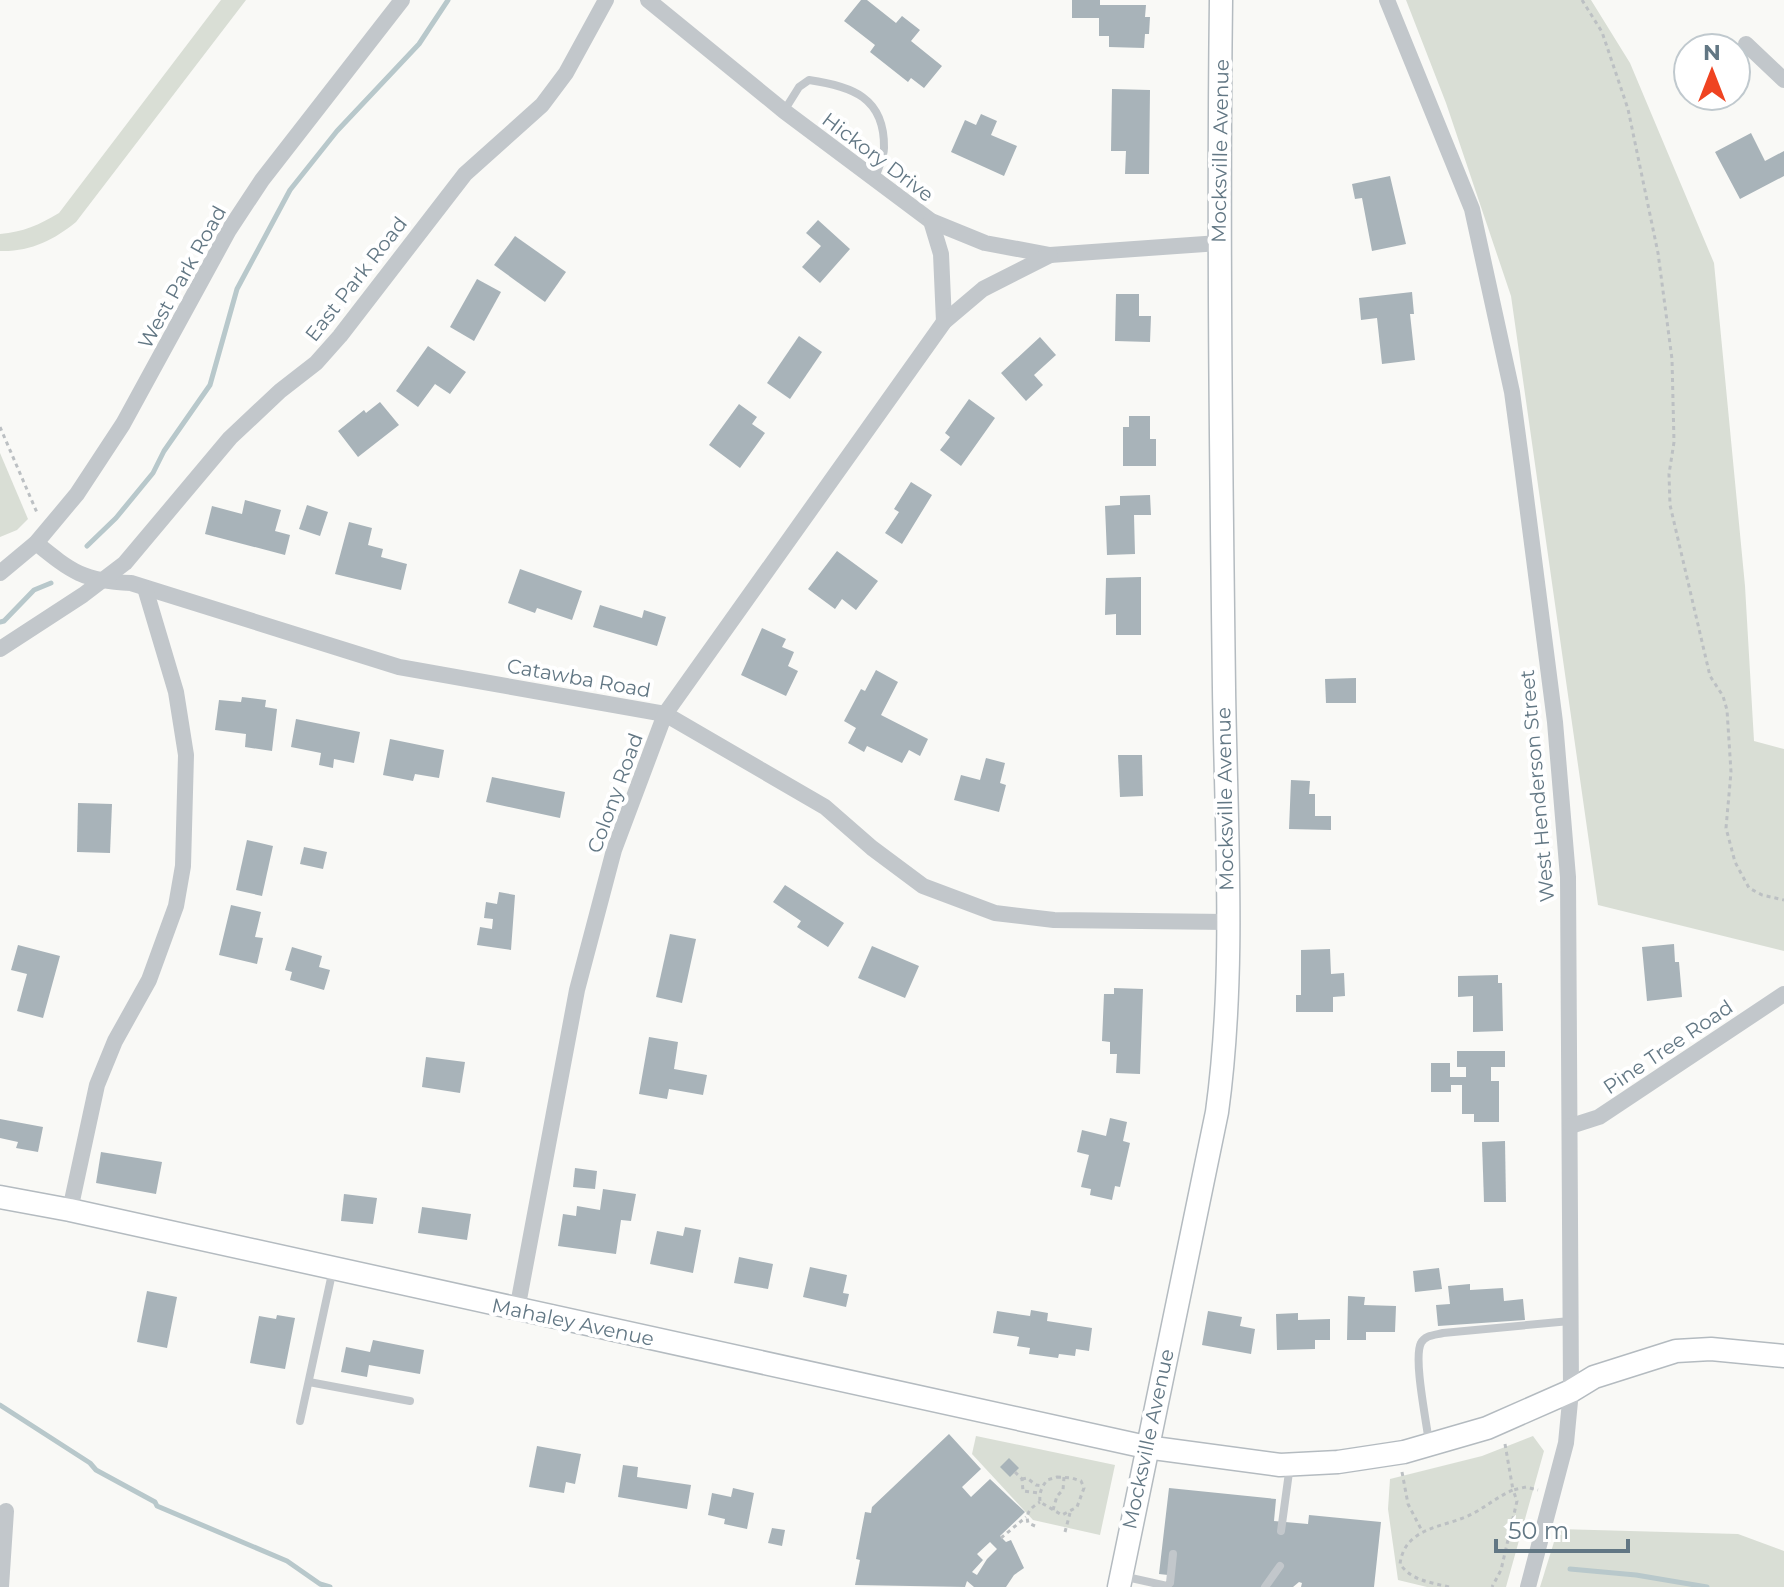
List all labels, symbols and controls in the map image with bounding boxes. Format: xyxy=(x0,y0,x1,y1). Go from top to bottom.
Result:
north arrow xyxy=(1672,32,1752,112)
text: N xyxy=(1703,39,1721,66)
street label: Mocksville Avenue xyxy=(1206,59,1234,243)
street label: Hickory Drive xyxy=(818,107,938,207)
street label: West Park Road xyxy=(133,201,231,353)
street label: East Park Road xyxy=(300,212,412,346)
street label: Catawba Road xyxy=(505,654,653,702)
street label: West Henderson Street xyxy=(1515,669,1559,903)
street label: Mocksville Avenue xyxy=(1211,707,1239,891)
street label: Colony Road xyxy=(582,730,648,856)
street label: Pine Tree Road xyxy=(1599,995,1737,1099)
street label: Mahaley Avenue xyxy=(490,1293,656,1351)
street label: Mocksville Avenue xyxy=(1117,1347,1179,1531)
scale bar xyxy=(1496,1503,1628,1553)
text: 50 m xyxy=(1508,1516,1569,1545)

